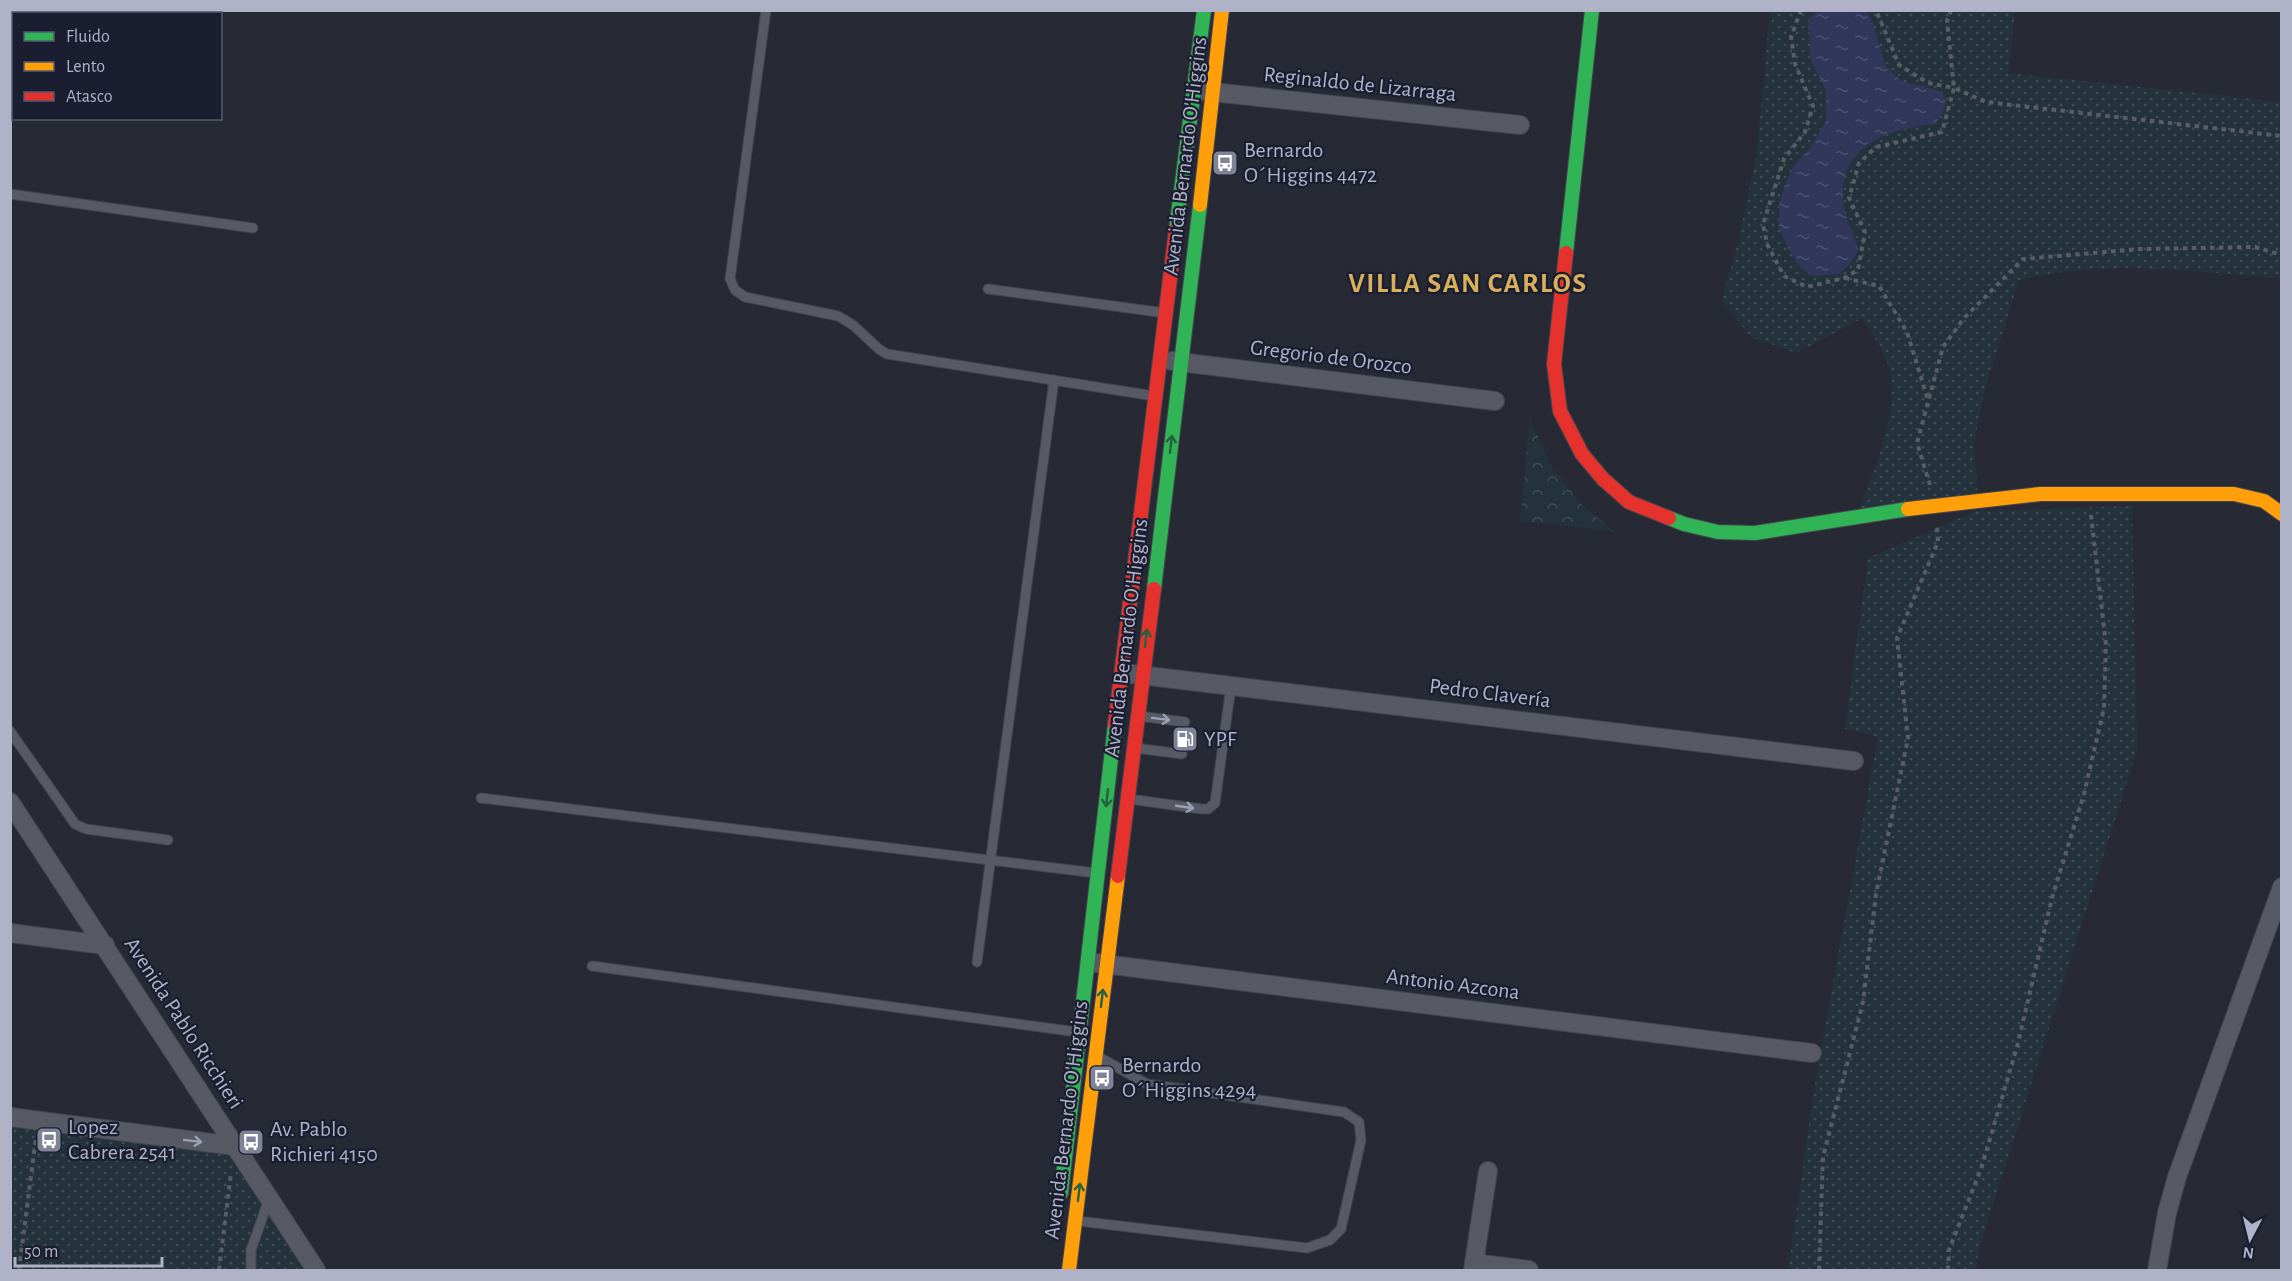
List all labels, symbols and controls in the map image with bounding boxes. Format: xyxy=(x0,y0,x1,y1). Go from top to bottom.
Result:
legend xyxy=(12,12,222,120)
text: Fluido xyxy=(66,28,110,46)
street label: Avenida Bernardo O'Higgins xyxy=(1159,35,1211,277)
text: Lento xyxy=(66,58,105,76)
street label: Reginaldo de Lizarraga xyxy=(1263,63,1457,105)
text: Atasco xyxy=(66,88,113,106)
place label: Bernardo O´Higgins 4472 xyxy=(1244,139,1377,186)
bus stop icon: Bernardo O´Higgins 4472 xyxy=(1210,148,1240,178)
district label: VILLA SAN CARLOS xyxy=(1348,270,1588,298)
street label: Gregorio de Orozco xyxy=(1249,336,1413,378)
one-way arrow xyxy=(1166,435,1177,455)
street label: Avenida Bernardo O'Higgins xyxy=(1100,517,1152,759)
one-way arrow xyxy=(1141,628,1152,648)
street label: Pedro Clavería xyxy=(1428,675,1552,711)
one-way arrow xyxy=(1150,714,1170,725)
fuel station icon: YPF xyxy=(1170,724,1200,754)
place label: YPF xyxy=(1204,728,1237,750)
one-way arrow xyxy=(1101,788,1112,807)
one-way arrow xyxy=(1174,801,1194,812)
street label: Avenida Pablo Ricchieri xyxy=(120,933,248,1113)
street label: Antonio Azcona xyxy=(1385,965,1521,1003)
one-way arrow xyxy=(1097,989,1108,1008)
street label: Avenida Bernardo O'Higgins xyxy=(1040,999,1092,1241)
place label: Bernardo O´Higgins 4294 xyxy=(1122,1054,1256,1101)
bus stop icon: Bernardo O´Higgins 4294 xyxy=(1087,1063,1117,1093)
place label: Lopez Cabrera 2541 xyxy=(68,1116,176,1163)
place label: Av. Pablo Richieri 4150 xyxy=(270,1118,378,1165)
bus stop icon: Lopez Cabrera 2541 xyxy=(34,1125,64,1155)
bus stop icon: Av. Pablo Richieri 4150 xyxy=(236,1127,266,1157)
one-way arrow xyxy=(183,1136,203,1147)
one-way arrow xyxy=(1073,1182,1084,1202)
north arrow xyxy=(2220,1209,2280,1269)
scale bar xyxy=(15,1230,162,1268)
text: 50 m xyxy=(24,1243,58,1261)
text: N xyxy=(2242,1244,2255,1262)

